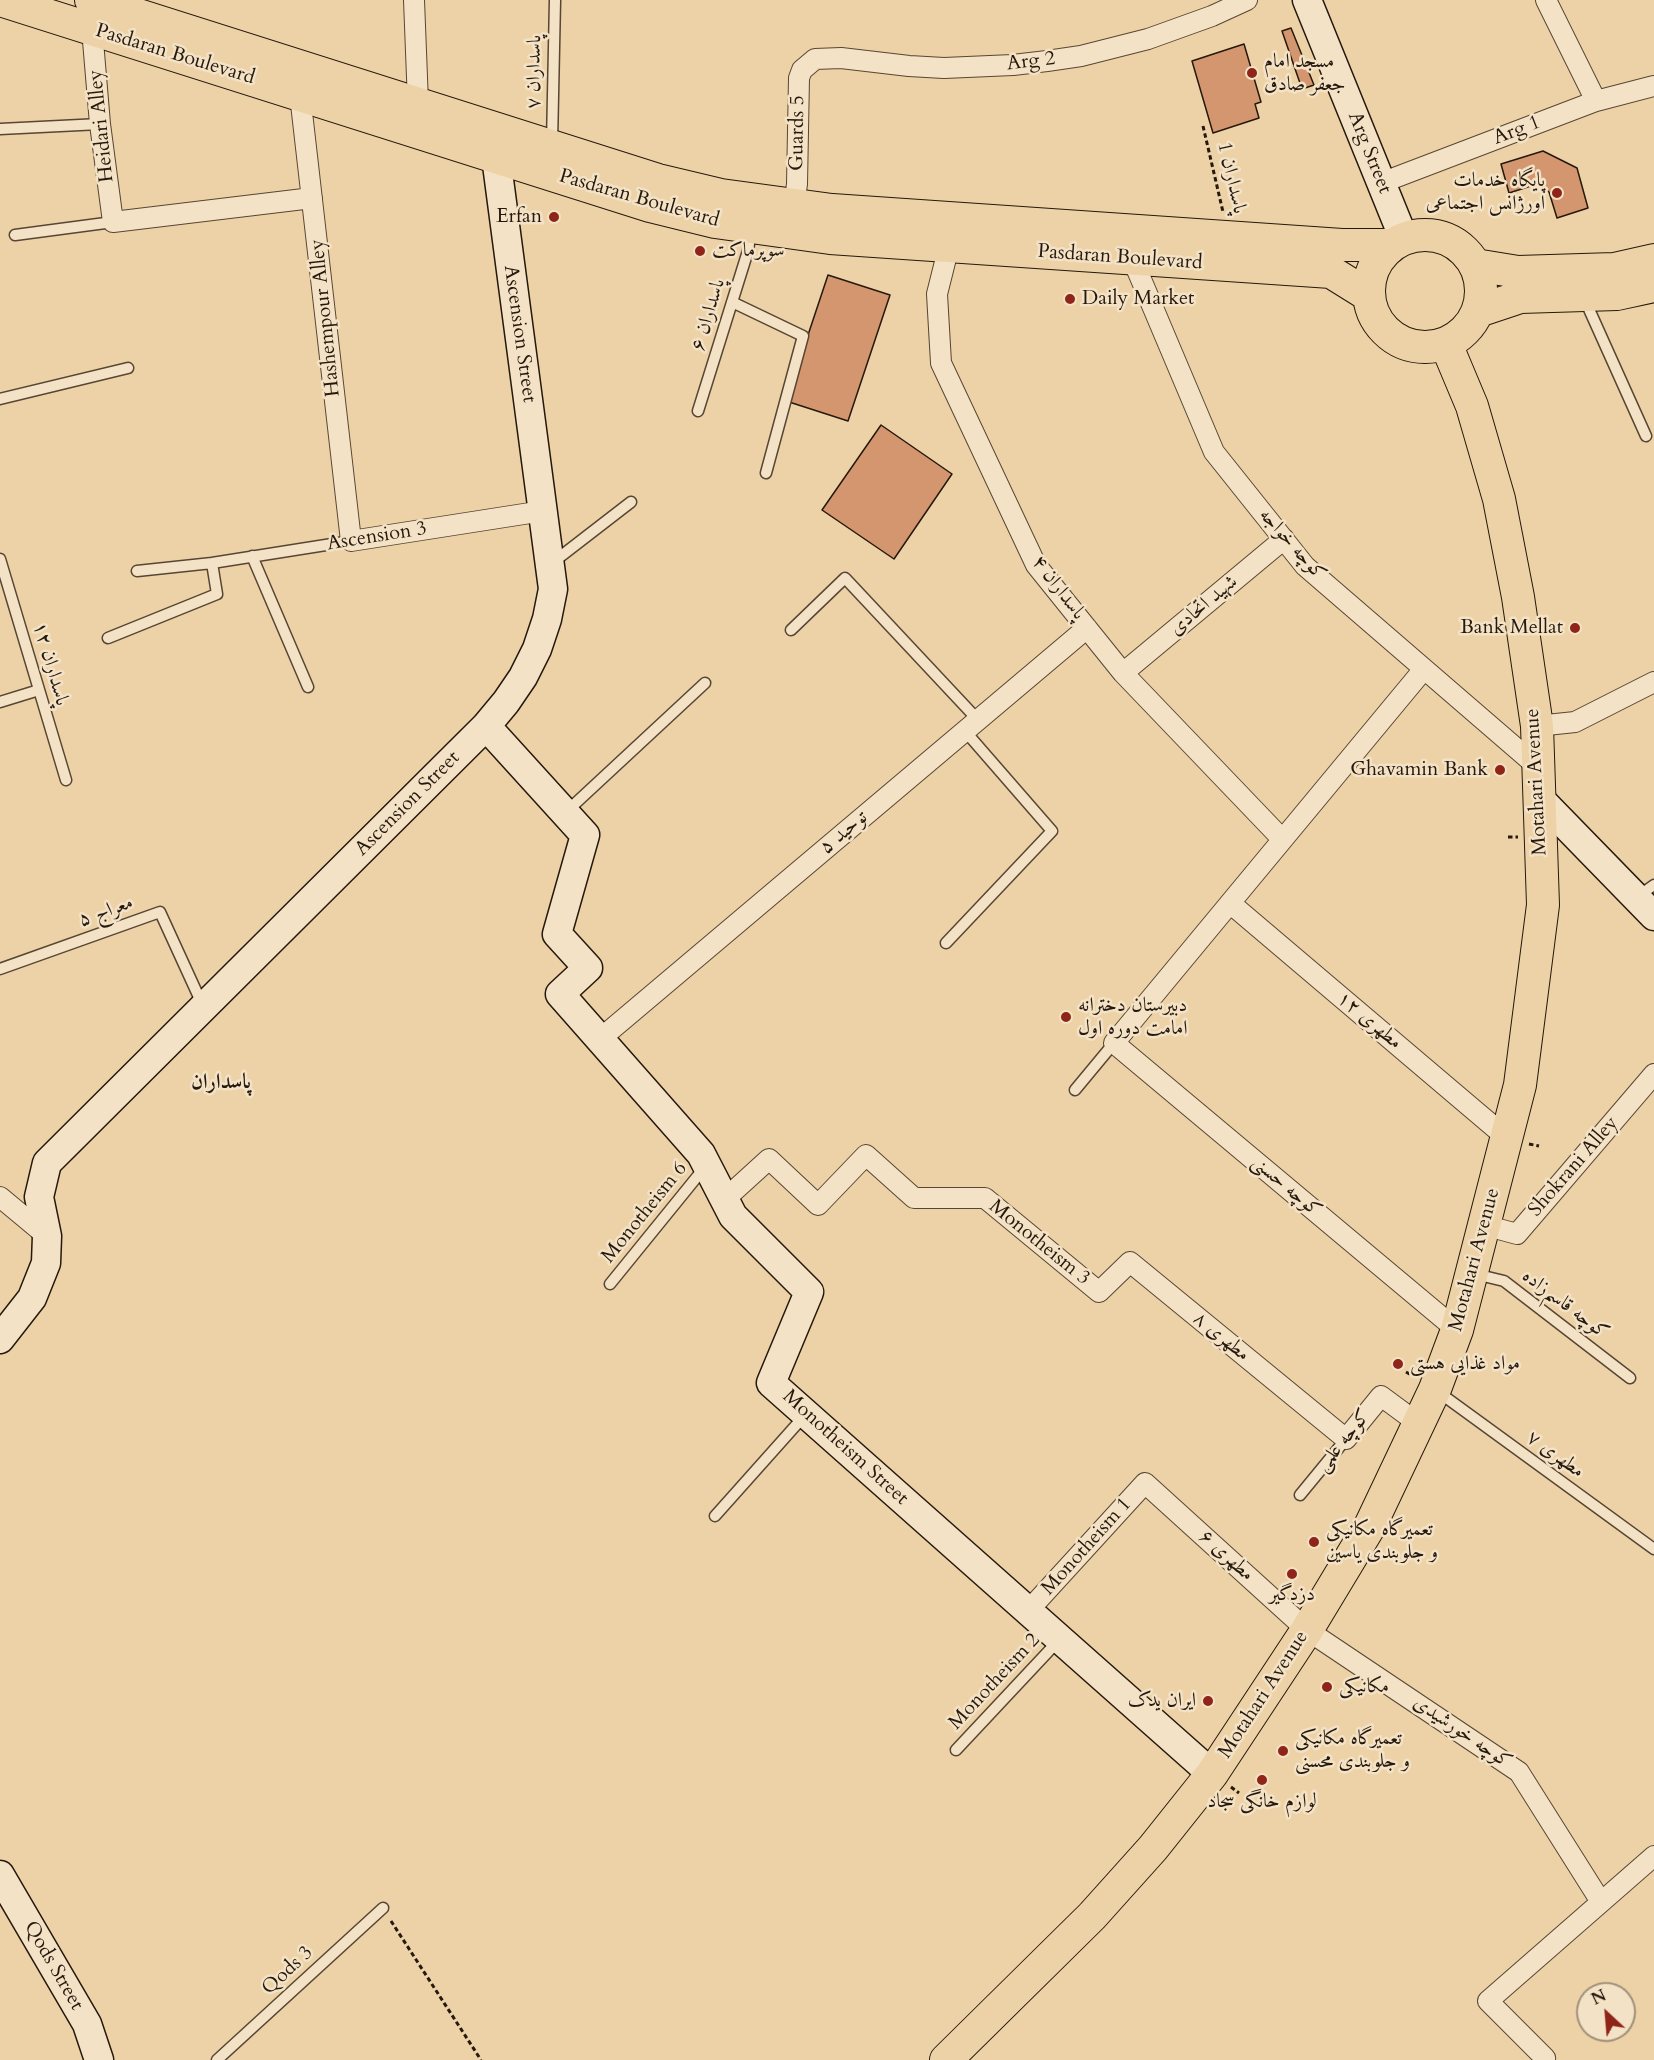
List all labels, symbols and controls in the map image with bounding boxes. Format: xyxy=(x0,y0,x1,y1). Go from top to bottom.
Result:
street label: Pasdaran Boulevard xyxy=(92,19,258,91)
street label: پاسداران ۷ xyxy=(522,35,548,109)
street label: Arg 2 xyxy=(1006,47,1056,77)
place label: مسجد امام جعفر صادق xyxy=(1264,50,1345,97)
marker: مسجد امام جعفر صادق xyxy=(1245,66,1259,80)
street label: Heidari Alley xyxy=(84,69,120,183)
street label: Guards 5 xyxy=(785,95,811,171)
street label: Arg Street xyxy=(1342,109,1396,197)
street label: Arg 1 xyxy=(1490,111,1544,151)
street label: پاسداران 1 xyxy=(1211,140,1251,216)
street label: Pasdaran Boulevard xyxy=(556,165,722,233)
place label: پایگاه خدمات اورژانس اجتماعی xyxy=(1426,169,1545,216)
marker: پایگاه خدمات اورژانس اجتماعی xyxy=(1550,186,1564,200)
place label: Erfan xyxy=(496,205,542,229)
marker: Erfan xyxy=(547,210,561,224)
street label: Hashempour Alley xyxy=(306,238,346,398)
place label: سوپرماکت xyxy=(712,239,785,263)
street label: Pasdaran Boulevard xyxy=(1037,240,1203,276)
marker: سوپرماکت xyxy=(693,244,707,258)
street label: Ascension Street xyxy=(497,264,541,404)
street label: پاسداران ۶ xyxy=(687,276,731,354)
place label: Daily Market xyxy=(1082,287,1194,311)
marker: Daily Market xyxy=(1063,292,1077,306)
street label: کوچه خواجه xyxy=(1253,504,1331,586)
street label: Ascension 3 xyxy=(325,517,429,557)
street label: پاسداران ۴ xyxy=(1026,551,1090,625)
street label: شهید اتحادی xyxy=(1165,571,1243,641)
place label: Bank Mellat xyxy=(1460,616,1563,640)
street label: پاسداران ۱۲ xyxy=(27,619,73,709)
marker: Bank Mellat xyxy=(1568,621,1582,635)
street label: Motahari Avenue xyxy=(1521,708,1553,856)
street label: Ascension Street xyxy=(351,747,465,861)
place label: Ghavamin Bank xyxy=(1350,758,1488,782)
marker: Ghavamin Bank xyxy=(1493,763,1507,777)
street label: توحید ۵ xyxy=(815,806,873,860)
street label: معراج ۵ xyxy=(75,891,137,933)
street label: مطهری ۱۲ xyxy=(1332,987,1406,1055)
place label: دبیرستان دخترانه امامت دوره اول xyxy=(1078,994,1188,1041)
marker: دبیرستان دخترانه امامت دوره اول xyxy=(1059,1010,1073,1024)
district label: پاسداران xyxy=(191,1070,251,1096)
street label: Shokrani Alley xyxy=(1524,1112,1624,1222)
street label: کوچه حسنی xyxy=(1246,1151,1326,1223)
street label: Monotheism 6 xyxy=(597,1158,693,1268)
street label: Motahari Avenue xyxy=(1444,1186,1506,1334)
street label: Monotheism 3 xyxy=(984,1195,1094,1291)
street label: کوچه قاسم‌زاده xyxy=(1517,1265,1613,1345)
street label: مطهری ۸ xyxy=(1188,1307,1254,1367)
place label: مواد غذایی هستی xyxy=(1410,1352,1520,1376)
marker: مواد غذایی هستی xyxy=(1391,1357,1405,1371)
street label: Monotheism Street xyxy=(777,1385,913,1511)
street label: کوچه علمی xyxy=(1311,1405,1377,1477)
street label: مطهری ۷ xyxy=(1521,1426,1589,1484)
street label: Monotheism 1 xyxy=(1037,1493,1137,1601)
place label: تعمیرگاه مکانیکی و جلوبندی یاسین xyxy=(1326,1518,1438,1565)
street label: مطهری ۶ xyxy=(1194,1525,1258,1587)
marker: تعمیرگاه مکانیکی و جلوبندی یاسین xyxy=(1307,1535,1321,1549)
marker: دزدگیر xyxy=(1285,1567,1299,1581)
place label: دزدگیر xyxy=(1269,1583,1315,1607)
street label: Motahari Avenue xyxy=(1214,1627,1314,1763)
street label: Monotheism 2 xyxy=(944,1629,1046,1735)
place label: مکانیکی xyxy=(1339,1675,1389,1699)
marker: مکانیکی xyxy=(1320,1680,1334,1694)
place label: ایران یدک xyxy=(1128,1689,1196,1713)
street label: کوچه خورشیدی xyxy=(1408,1691,1516,1775)
marker: ایران یدک xyxy=(1201,1694,1215,1708)
place label: تعمیرگاه مکانیکی و جلوبندی محسنی xyxy=(1295,1727,1410,1774)
marker: تعمیرگاه مکانیکی و جلوبندی محسنی xyxy=(1276,1744,1290,1758)
marker: لوازم خانگی سجاد xyxy=(1255,1773,1269,1787)
place label: لوازم خانگی سجاد xyxy=(1207,1790,1317,1814)
street label: Qods Street xyxy=(18,1917,88,2015)
street label: Qods 3 xyxy=(258,1941,318,2001)
north arrow xyxy=(1576,1982,1636,2042)
text: N xyxy=(1588,1985,1610,2011)

